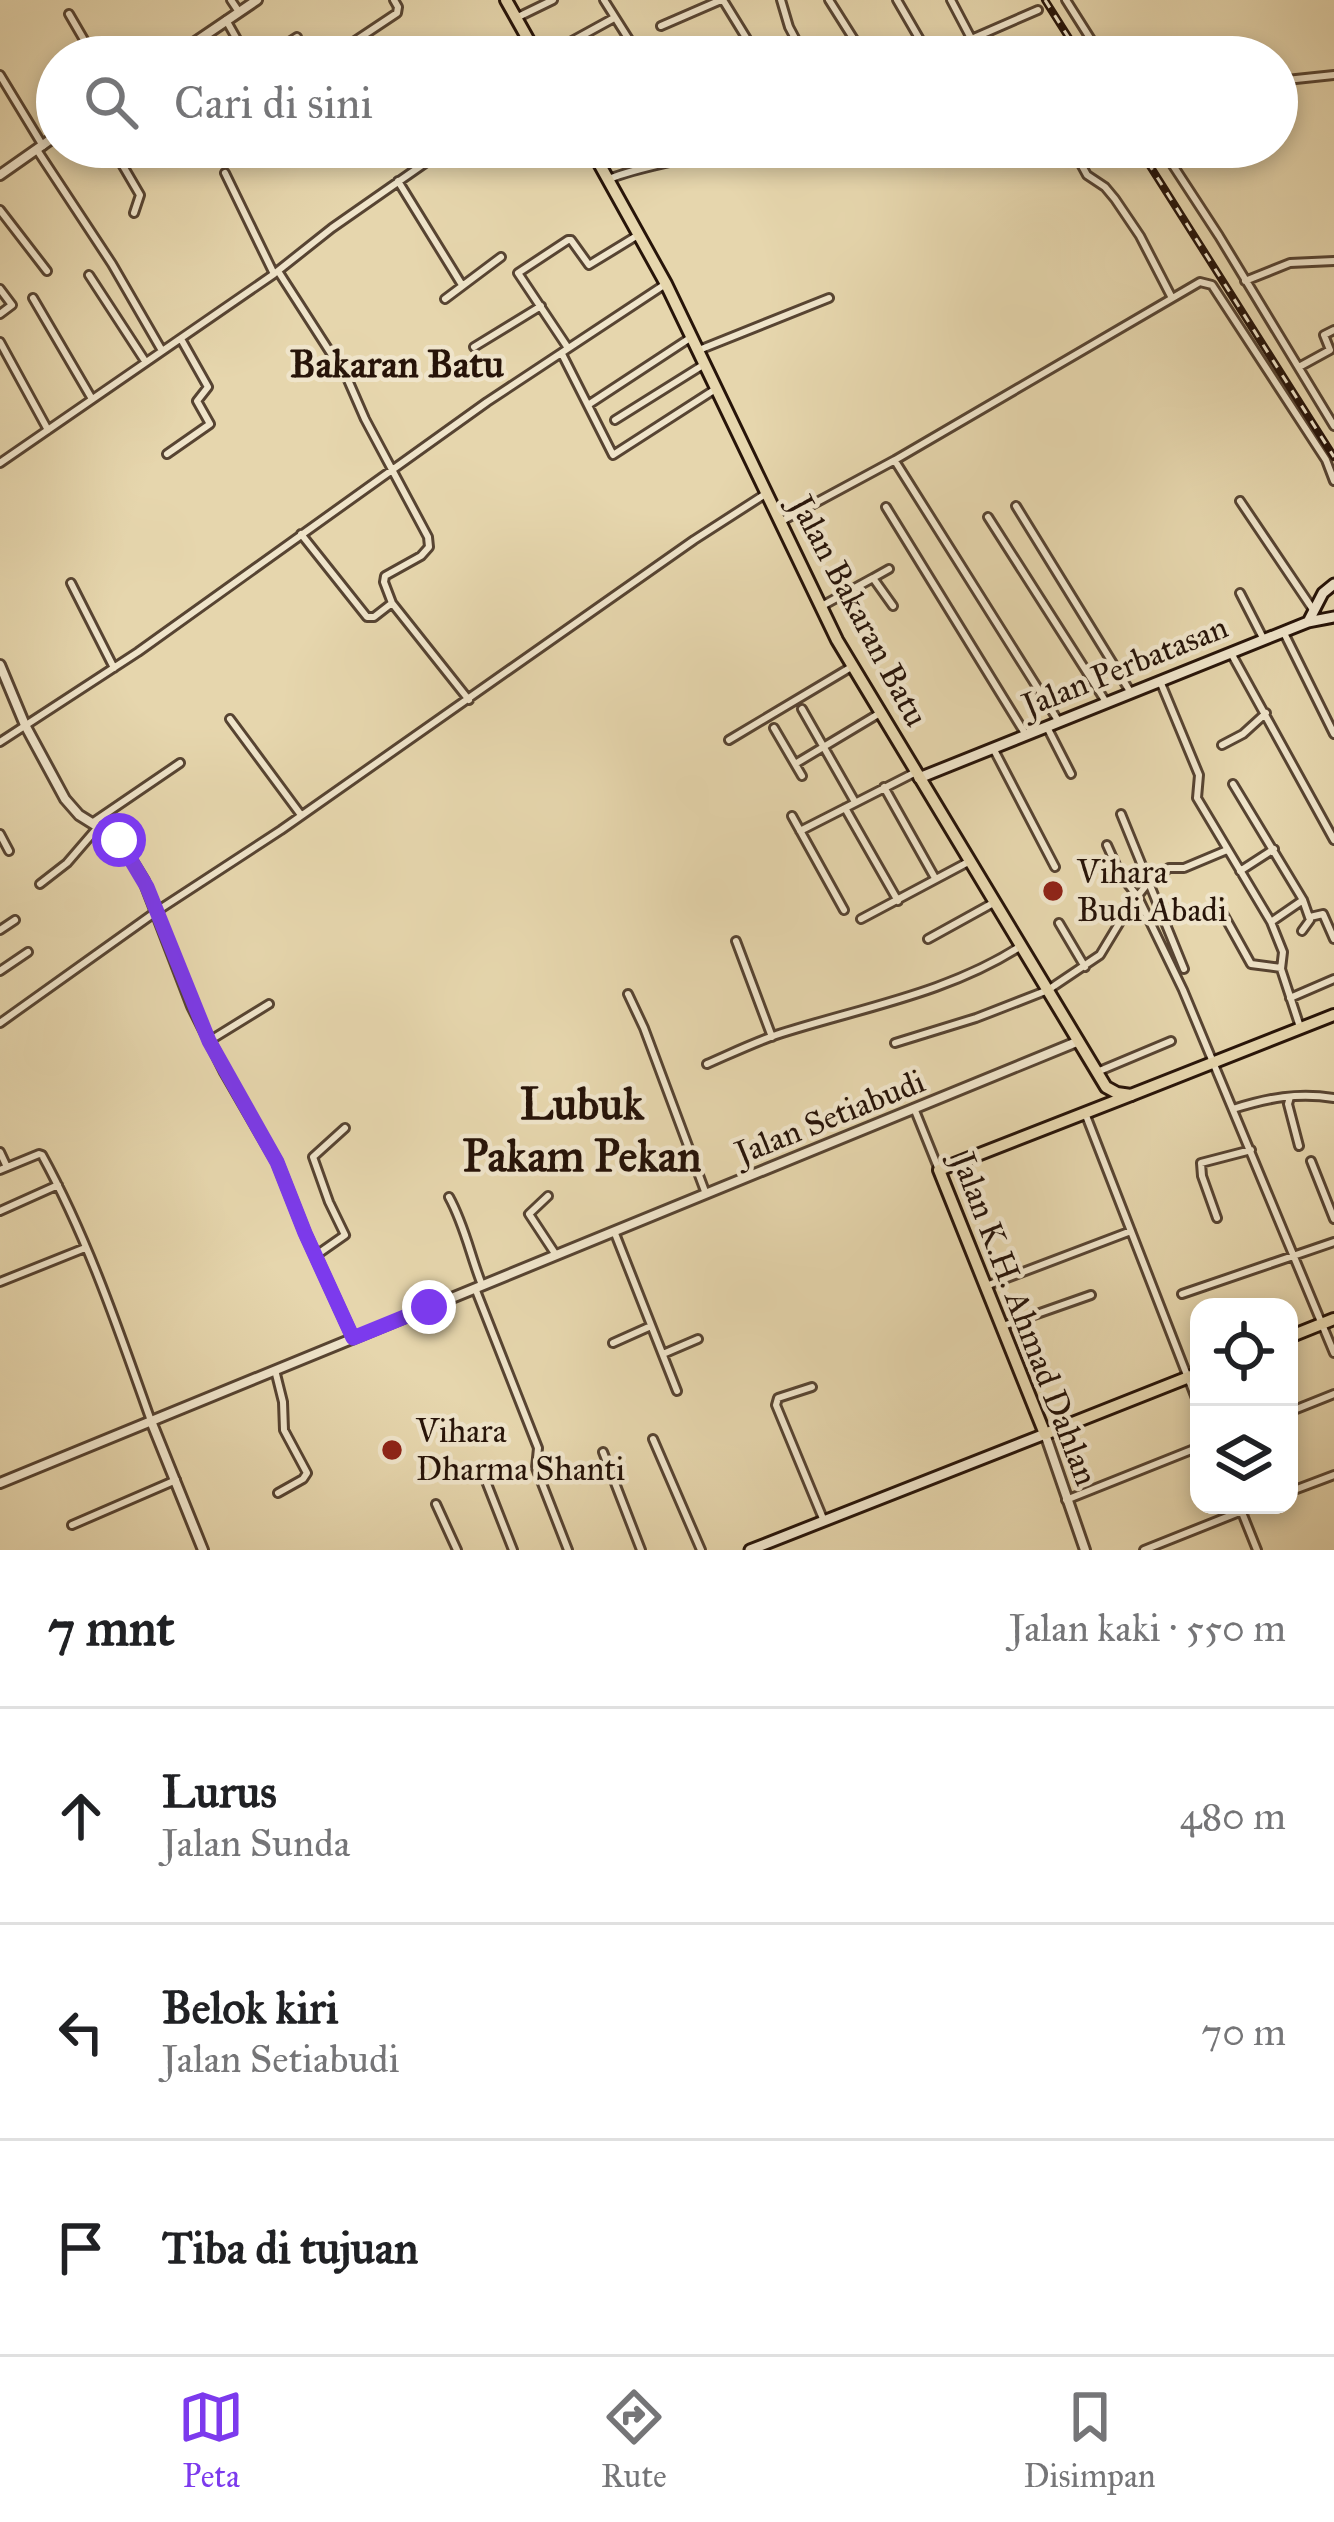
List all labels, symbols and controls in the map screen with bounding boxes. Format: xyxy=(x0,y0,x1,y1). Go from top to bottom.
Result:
search box xyxy=(36,36,1298,168)
icon: search xyxy=(78,69,144,135)
text: Cari di sini xyxy=(174,75,373,130)
district label: Bakaran Batu xyxy=(290,340,504,388)
street label: Jalan Bakaran Batu xyxy=(779,486,937,734)
street label: Jalan Perbatasan xyxy=(1014,607,1234,727)
route start xyxy=(92,813,146,867)
place label: Vihara Budi Abadi xyxy=(1076,852,1227,930)
marker: Vihara Budi Abadi xyxy=(1040,878,1066,904)
street label: Jalan Setiabudi xyxy=(727,1061,931,1175)
district label: Lubuk Pakam Pekan xyxy=(463,1076,701,1183)
street label: Jalan K.H. Ahmad Dahlan xyxy=(941,1144,1107,1491)
route end xyxy=(402,1280,456,1334)
map controls xyxy=(1190,1298,1298,1514)
button: locate xyxy=(1190,1298,1298,1406)
button: layers xyxy=(1190,1406,1298,1514)
place label: Vihara Dharma Shanti xyxy=(415,1411,625,1489)
marker: Vihara Dharma Shanti xyxy=(379,1437,405,1463)
text: 7 mnt xyxy=(48,1597,174,1659)
text: Jalan kaki · 550 m xyxy=(1009,1604,1286,1652)
text: Lurus xyxy=(162,1764,277,1819)
icon: ahead xyxy=(48,1783,114,1849)
text: 480 m xyxy=(1180,1792,1286,1840)
text: Jalan Sunda xyxy=(162,1819,350,1867)
text: Belok kiri xyxy=(162,1980,338,2035)
icon: left xyxy=(48,1999,114,2065)
text: 70 m xyxy=(1201,2008,1286,2056)
text: Jalan Setiabudi xyxy=(162,2035,399,2083)
icon: arrive xyxy=(48,2215,114,2281)
text: Tiba di tujuan xyxy=(162,2220,418,2275)
tab: Peta xyxy=(178,2384,244,2496)
tab: Rute xyxy=(601,2384,667,2496)
tab: Disimpan xyxy=(1023,2384,1156,2496)

